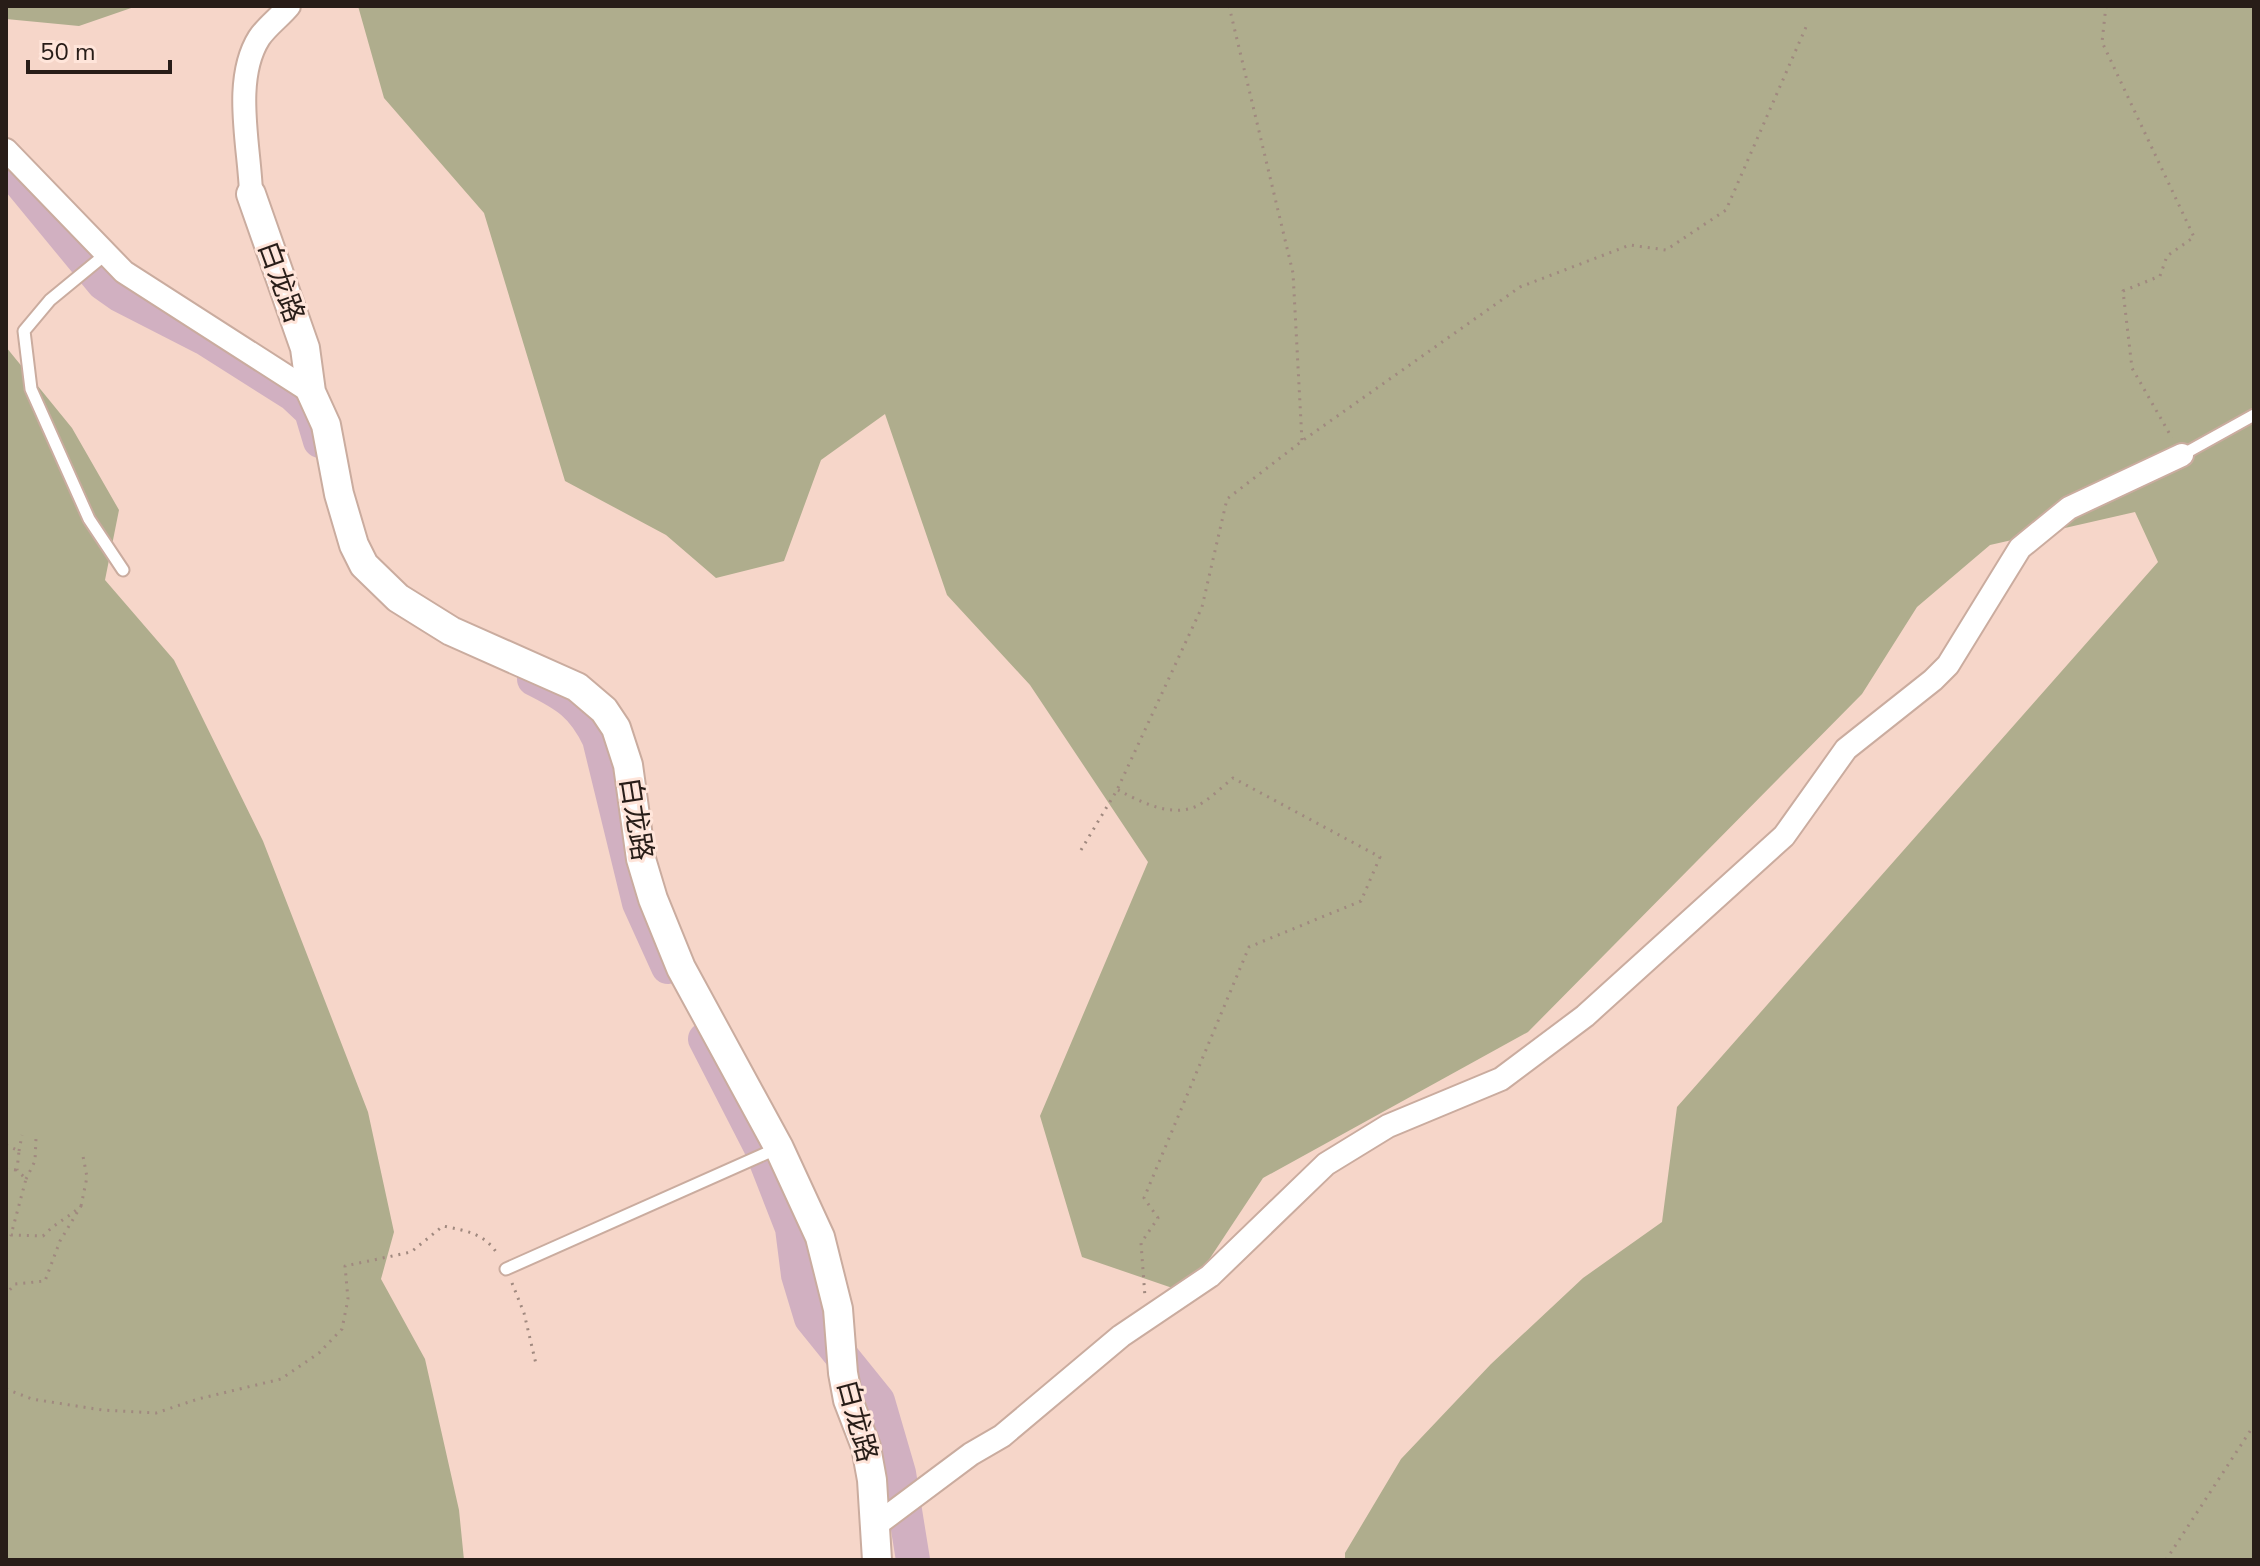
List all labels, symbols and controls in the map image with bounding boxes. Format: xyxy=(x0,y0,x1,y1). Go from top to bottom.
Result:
scale bar xyxy=(28,24,170,74)
text: 50 m xyxy=(40,36,96,68)
street label: 白龙路 xyxy=(249,236,313,328)
street label: 白龙路 xyxy=(611,775,661,863)
street label: 白龙路 xyxy=(828,1376,886,1466)

